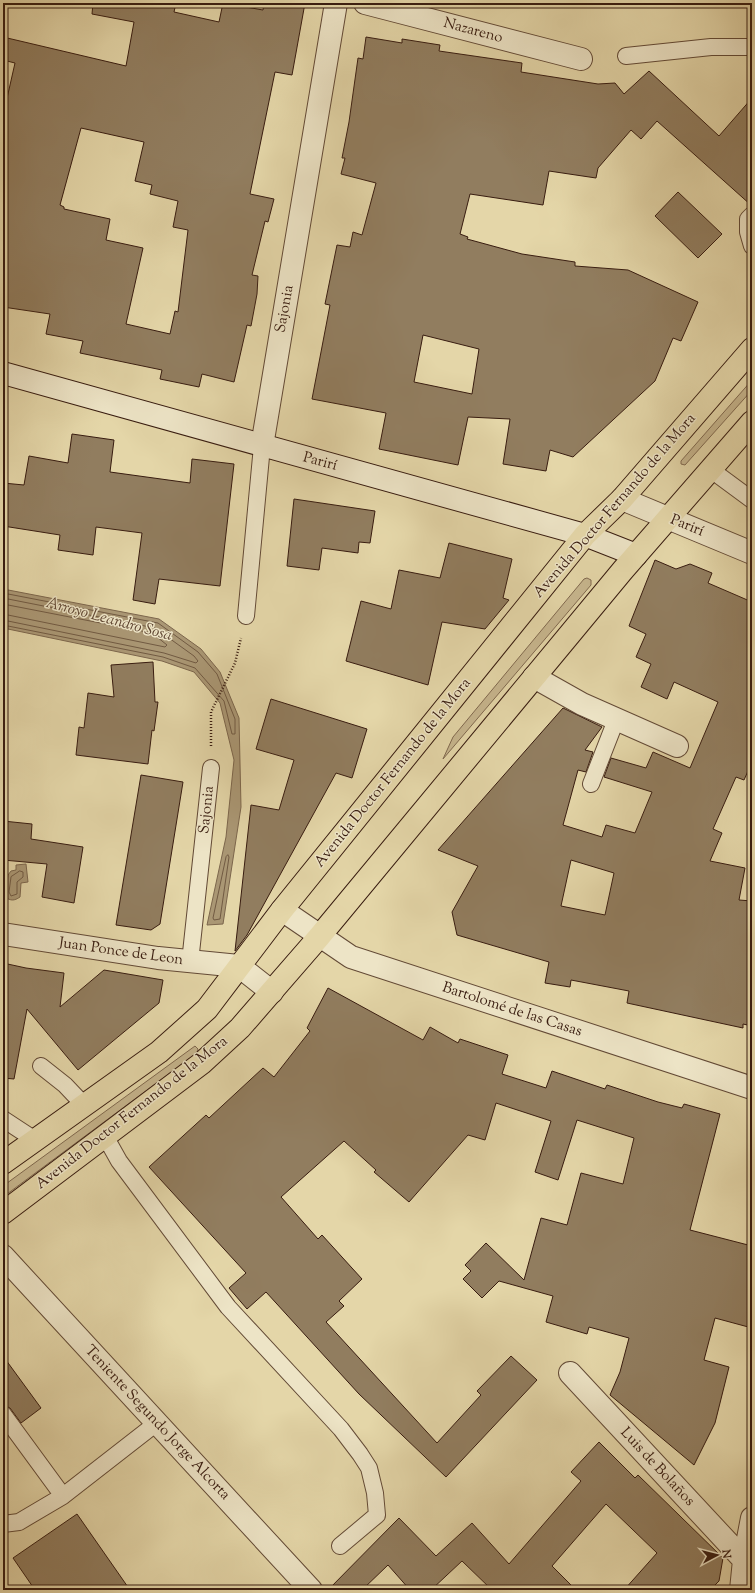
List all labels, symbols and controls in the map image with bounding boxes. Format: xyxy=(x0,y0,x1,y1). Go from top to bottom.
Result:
street label: Nazareno xyxy=(441,13,505,49)
street label: Sajonia xyxy=(270,283,300,335)
street label: Avenida Doctor Fernando de la Mora xyxy=(529,409,701,603)
street label: Parirí xyxy=(301,447,339,477)
street label: Parirí xyxy=(667,510,707,542)
water label: Arroyo Leandro Sosa xyxy=(43,592,175,648)
street label: Avenida Doctor Fernando de la Mora xyxy=(310,674,476,872)
street label: Sajonia xyxy=(194,785,220,835)
street label: Juan Ponce de Leon xyxy=(57,933,185,971)
street label: Bartolomé de las Casas xyxy=(439,977,585,1043)
street label: Avenida Doctor Fernando de la Mora xyxy=(32,1031,232,1195)
street label: Teniente Segundo Jorge Alcorta xyxy=(79,1341,235,1505)
street label: Luis de Bolaños xyxy=(615,1423,699,1511)
north arrow xyxy=(697,1535,737,1575)
text: N xyxy=(717,1548,734,1559)

